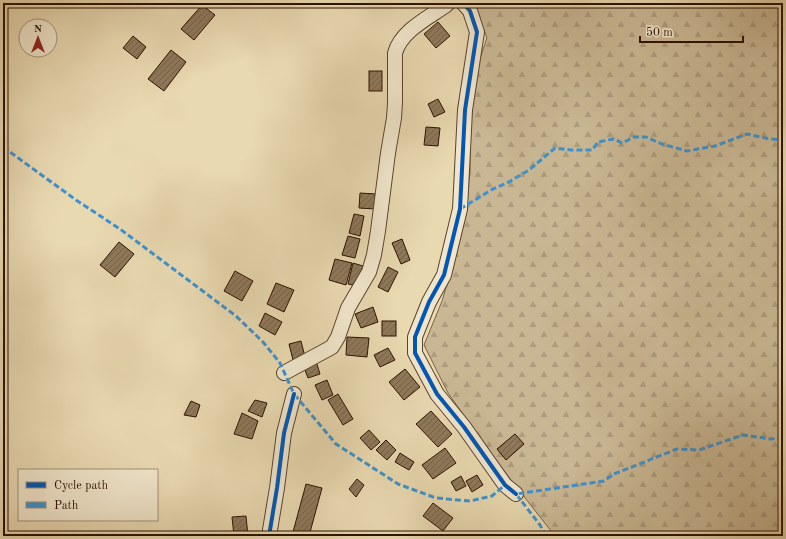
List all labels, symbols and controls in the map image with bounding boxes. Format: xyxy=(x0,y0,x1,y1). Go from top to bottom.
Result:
north arrow xyxy=(18,18,58,58)
scale bar xyxy=(640,18,743,44)
text: N xyxy=(34,24,43,35)
text: 50 m xyxy=(646,26,673,39)
legend xyxy=(18,469,158,521)
text: Cycle path xyxy=(54,480,109,492)
text: Path xyxy=(54,500,79,512)

